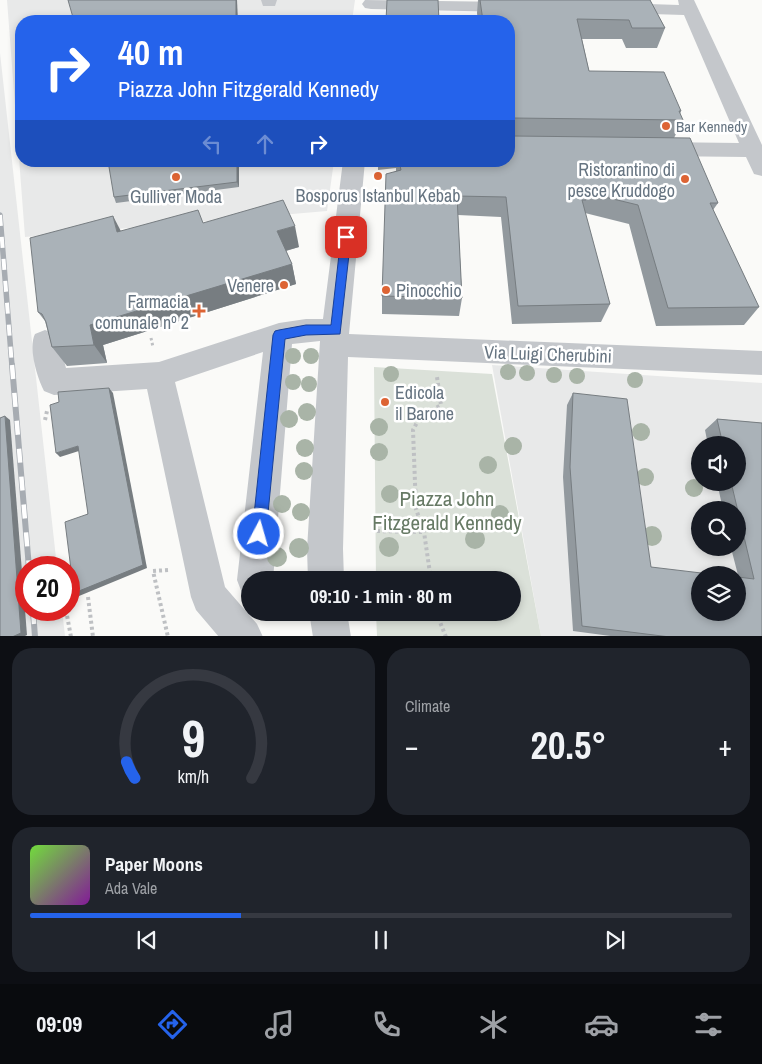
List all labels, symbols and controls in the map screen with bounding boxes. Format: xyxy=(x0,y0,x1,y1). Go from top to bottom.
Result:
text: 40 m xyxy=(118,29,183,76)
icon: right xyxy=(35,35,100,100)
text: Piazza John Fitzgerald Kennedy xyxy=(118,74,379,104)
place label: Bar Kennedy xyxy=(676,116,748,137)
marker: Bar Kennedy xyxy=(660,120,672,132)
icon: left xyxy=(198,130,226,158)
icon: ahead xyxy=(251,130,279,158)
icon: right xyxy=(304,130,332,158)
place label: Ristorantino di pesce Kruddogo xyxy=(568,157,675,203)
marker: Bosporus Istanbul Kebab xyxy=(372,170,384,182)
marker: Gulliver Moda xyxy=(170,171,182,183)
marker: Ristorantino di pesce Kruddogo xyxy=(679,173,691,185)
place label: Bosporus Istanbul Kebab xyxy=(296,183,460,208)
place label: Gulliver Moda xyxy=(130,184,222,209)
pin xyxy=(325,216,367,258)
icon: arrive xyxy=(332,223,360,251)
place label: Venere xyxy=(227,273,274,298)
place label: Pinocchio xyxy=(396,278,462,303)
marker: Venere xyxy=(278,279,290,291)
marker: Pinocchio xyxy=(380,284,392,296)
place label: Farmacia comunale nº 2 xyxy=(95,289,189,335)
marker: Farmacia comunale nº 2 xyxy=(193,305,205,317)
street label: Via Luigi Cherubini xyxy=(484,339,612,369)
place label: Edicola il Barone xyxy=(395,380,454,426)
marker: Edicola il Barone xyxy=(379,396,391,408)
map controls xyxy=(691,436,746,621)
button: sound xyxy=(691,436,746,491)
park label: Piazza John Fitzgerald Kennedy xyxy=(372,484,522,537)
button: search xyxy=(691,501,746,556)
position arrow xyxy=(232,507,284,559)
speed limit sign: 20 xyxy=(15,556,80,621)
button: layers xyxy=(691,566,746,621)
text: 09:10 · 1 min · 80 m xyxy=(310,583,452,609)
text: Climate xyxy=(405,695,450,717)
text: 9 xyxy=(182,703,205,773)
text: 20.5° xyxy=(531,720,606,771)
text: − xyxy=(405,727,418,765)
text: + xyxy=(719,727,732,765)
text: km/h xyxy=(178,765,209,789)
text: Paper Moons xyxy=(105,851,203,877)
text: Ada Vale xyxy=(105,877,157,899)
icon: previous xyxy=(133,926,161,954)
icon: pause xyxy=(367,926,395,954)
icon: next xyxy=(601,926,629,954)
icon: directions xyxy=(155,1007,190,1042)
icon: music xyxy=(262,1007,297,1042)
icon: phone xyxy=(369,1007,404,1042)
icon: climate xyxy=(476,1007,511,1042)
icon: car xyxy=(584,1007,619,1042)
icon: filters xyxy=(691,1007,726,1042)
text: 09:09 xyxy=(36,1009,82,1039)

